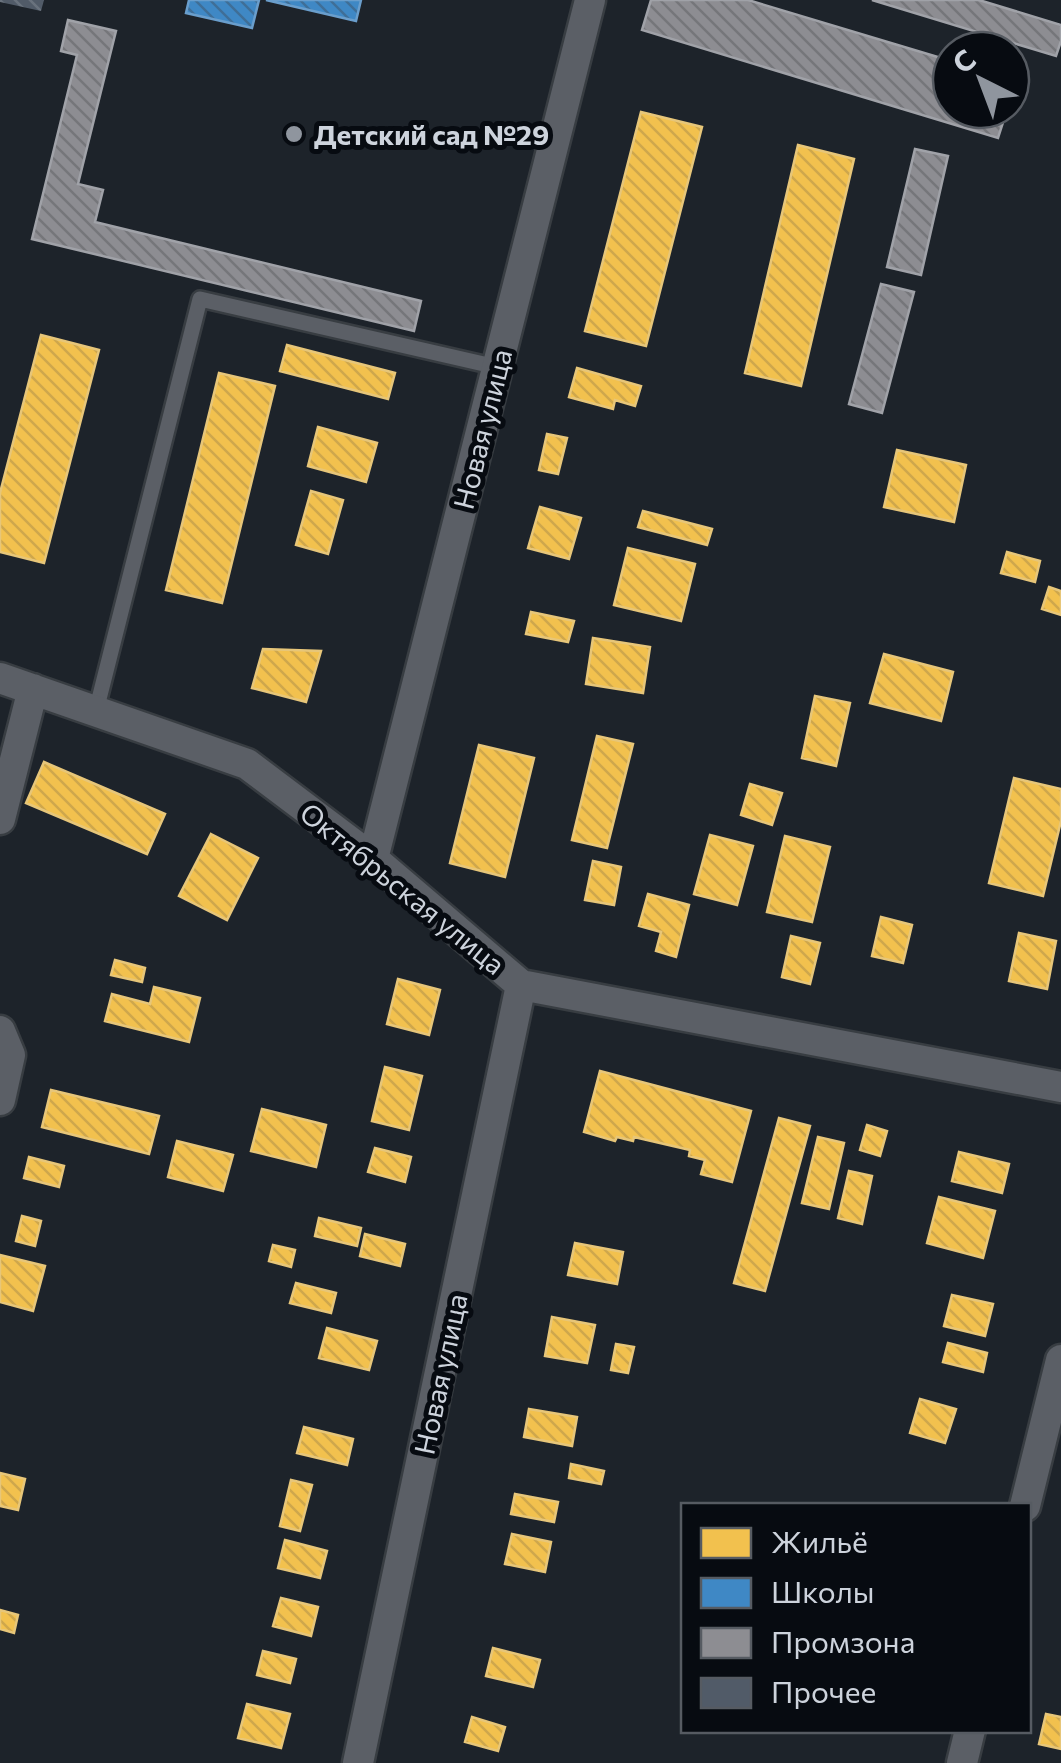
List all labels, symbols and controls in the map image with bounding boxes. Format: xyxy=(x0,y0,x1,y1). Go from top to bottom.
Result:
north arrow xyxy=(931,30,1031,130)
text: С xyxy=(945,42,982,80)
place label: Детский сад №29 xyxy=(314,117,549,151)
marker: Детский сад №29 xyxy=(283,123,305,145)
street label: Новая улица xyxy=(446,345,518,513)
street label: Октябрьская улица xyxy=(294,795,512,981)
street label: Новая улица xyxy=(406,1290,474,1458)
legend xyxy=(681,1503,1031,1733)
text: Жильё xyxy=(771,1522,868,1559)
text: Школы xyxy=(771,1572,875,1609)
text: Промзона xyxy=(771,1622,915,1659)
text: Прочее xyxy=(771,1672,876,1709)

